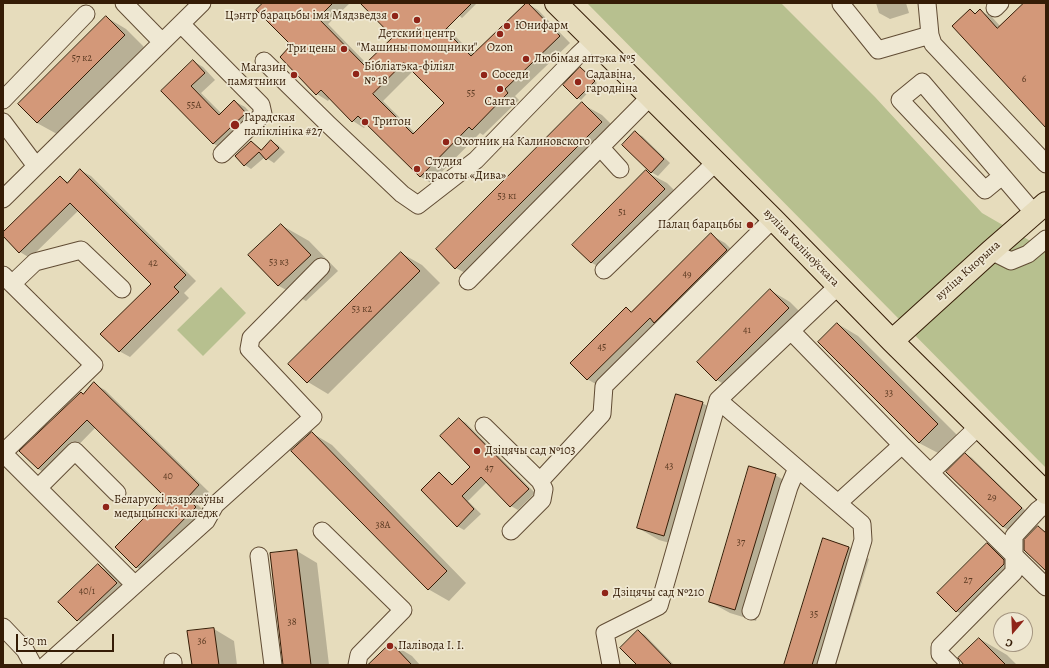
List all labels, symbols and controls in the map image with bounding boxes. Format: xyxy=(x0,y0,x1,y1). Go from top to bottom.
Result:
place label: Цэнтр барацьбы імя Мядзведзя xyxy=(225,9,387,23)
marker: Цэнтр барацьбы імя Мядзведзя xyxy=(390,11,400,21)
marker: Детский центр "Машины помощники" xyxy=(412,15,422,25)
place label: Юнифарм xyxy=(515,19,568,33)
marker: Юнифарм xyxy=(502,21,512,31)
place label: Детский центр "Машины помощники" xyxy=(357,27,477,55)
marker: Ozon xyxy=(495,29,505,39)
place label: Ozon xyxy=(487,41,513,55)
place label: Три цены xyxy=(287,42,336,56)
marker: Три цены xyxy=(339,44,349,54)
place label: Любімая аптэка №5 xyxy=(534,52,636,66)
house number: 57 к2 xyxy=(72,53,92,65)
marker: Любімая аптэка №5 xyxy=(521,54,531,64)
place label: Бібліатэка-філіял № 18 xyxy=(364,60,454,88)
place label: Магазин памятники xyxy=(227,61,286,89)
place label: Соседи xyxy=(492,68,529,82)
place label: Садавіна, гародніна xyxy=(586,68,638,96)
marker: Бібліатэка-філіял № 18 xyxy=(351,69,361,79)
marker: Магазин памятники xyxy=(289,70,299,80)
marker: Соседи xyxy=(479,70,489,80)
house number: 6 xyxy=(1022,74,1026,86)
marker: Садавіна, гародніна xyxy=(573,77,583,87)
marker: Санта xyxy=(495,84,505,94)
house number: 55 xyxy=(467,88,475,100)
place label: Санта xyxy=(485,95,515,109)
house number: 55А xyxy=(187,100,201,112)
place label: Гарадская паліклініка #27 xyxy=(244,111,322,139)
place label: Тритон xyxy=(373,115,411,129)
marker: Тритон xyxy=(360,117,370,127)
marker: Гарадская паліклініка #27 xyxy=(229,119,241,131)
place label: Охотник на Калиновского xyxy=(454,135,590,149)
marker: Охотник на Калиновского xyxy=(441,137,451,147)
place label: Студия красоты «Дива» xyxy=(425,155,506,183)
marker: Студия красоты «Дива» xyxy=(412,164,422,174)
house number: 53 к1 xyxy=(497,191,517,203)
street label: вуліца Каліноўскага xyxy=(760,206,842,290)
house number: 51 xyxy=(618,207,626,219)
place label: Палац барацьбы xyxy=(658,218,742,232)
marker: Палац барацьбы xyxy=(745,220,755,230)
street label: вуліца Кнорына xyxy=(932,238,1004,304)
house number: 53 к3 xyxy=(269,257,289,269)
house number: 42 xyxy=(148,258,158,270)
house number: 49 xyxy=(682,269,692,281)
house number: 53 к2 xyxy=(352,304,372,316)
house number: 41 xyxy=(743,325,751,337)
house number: 45 xyxy=(598,342,606,354)
house number: 33 xyxy=(885,388,893,400)
place label: Дзіцячы сад №103 xyxy=(485,444,576,458)
marker: Дзіцячы сад №103 xyxy=(472,446,482,456)
house number: 43 xyxy=(665,461,673,473)
house number: 47 xyxy=(485,463,493,475)
house number: 40 xyxy=(163,471,173,483)
house number: 29 xyxy=(987,492,997,504)
place label: Беларускі дзяржаўны медыцынскі каледж xyxy=(114,493,224,521)
marker: Беларускі дзяржаўны медыцынскі каледж xyxy=(101,502,111,512)
house number: 38А xyxy=(376,520,390,532)
house number: 37 xyxy=(737,537,745,549)
house number: 27 xyxy=(964,575,972,587)
house number: 40/1 xyxy=(79,586,95,598)
place label: Дзіцячы сад №210 xyxy=(613,586,704,600)
marker: Дзіцячы сад №210 xyxy=(600,588,610,598)
house number: 35 xyxy=(810,609,818,621)
north arrow xyxy=(993,612,1033,652)
house number: 38 xyxy=(287,617,297,629)
scale bar xyxy=(18,626,116,652)
text: 50 m xyxy=(23,633,47,649)
text: С xyxy=(1004,635,1015,651)
house number: 36 xyxy=(198,636,206,648)
place label: Палівода І. І. xyxy=(398,639,464,653)
marker: Палівода І. І. xyxy=(385,641,395,651)

